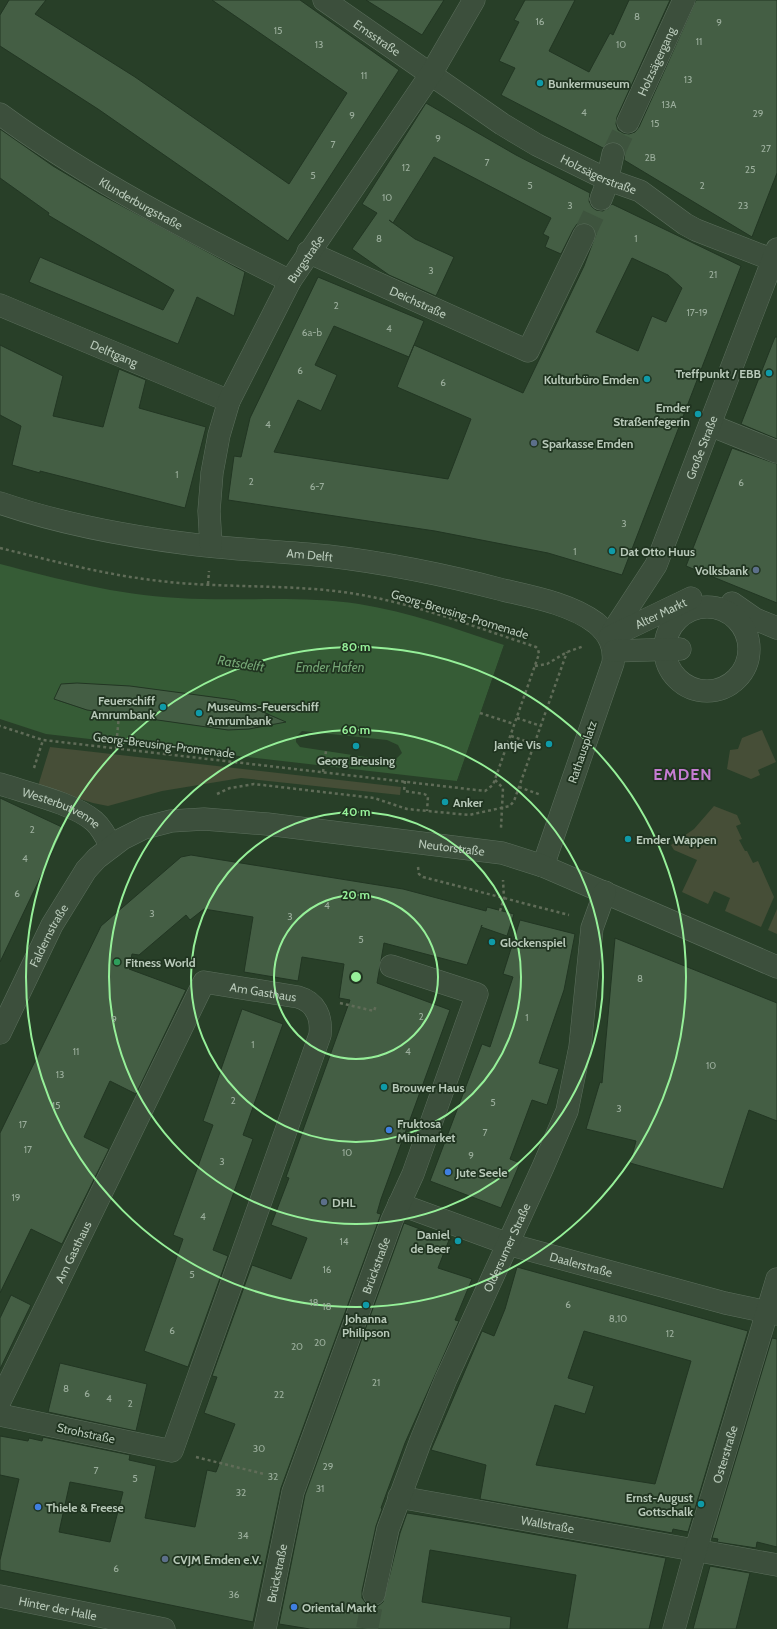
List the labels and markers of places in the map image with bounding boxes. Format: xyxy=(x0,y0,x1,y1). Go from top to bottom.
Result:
place label: Bunkermuseum xyxy=(548,76,630,91)
marker: Bunkermuseum xyxy=(535,78,545,88)
place label: Treffpunkt / EBB xyxy=(676,366,761,381)
marker: Treffpunkt / EBB xyxy=(764,368,774,378)
place label: Kulturbüro Emden xyxy=(544,372,639,387)
marker: Kulturbüro Emden xyxy=(642,374,652,384)
place label: Emder Straßenfegerin xyxy=(613,400,690,429)
marker: Emder Straßenfegerin xyxy=(693,409,703,419)
place label: Sparkasse Emden xyxy=(542,436,633,451)
marker: Sparkasse Emden xyxy=(529,438,539,448)
place label: Dat Otto Huus xyxy=(620,544,695,559)
marker: Dat Otto Huus xyxy=(607,546,617,556)
place label: Volksbank xyxy=(695,563,748,578)
marker: Volksbank xyxy=(751,565,761,575)
place label: Feuerschiff Amrumbank xyxy=(91,693,155,722)
place label: Museums-Feuerschiff Amrumbank xyxy=(207,699,319,728)
marker: Feuerschiff Amrumbank xyxy=(158,702,168,712)
marker: Museums-Feuerschiff Amrumbank xyxy=(194,708,204,718)
place label: Jantje Vis xyxy=(493,737,541,752)
marker: Jantje Vis xyxy=(544,739,554,749)
marker: Georg Breusing xyxy=(351,741,361,751)
place label: Georg Breusing xyxy=(317,753,395,768)
place label: Anker xyxy=(453,795,483,810)
marker: Anker xyxy=(440,797,450,807)
place label: Emder Wappen xyxy=(636,832,717,847)
marker: Emder Wappen xyxy=(623,834,633,844)
place label: Glockenspiel xyxy=(500,935,566,950)
marker: Glockenspiel xyxy=(487,937,497,947)
place label: Fitness World xyxy=(125,955,196,970)
marker: Fitness World xyxy=(112,957,122,967)
centre of rings xyxy=(349,970,363,984)
place label: Brouwer Haus xyxy=(392,1080,465,1095)
marker: Brouwer Haus xyxy=(379,1082,389,1092)
place label: Fruktosa Minimarket xyxy=(397,1116,456,1145)
marker: Fruktosa Minimarket xyxy=(384,1125,394,1135)
place label: Jute Seele xyxy=(455,1165,507,1180)
marker: Jute Seele xyxy=(443,1167,453,1177)
place label: DHL xyxy=(332,1195,355,1210)
marker: DHL xyxy=(319,1197,329,1207)
place label: Daniel de Beer xyxy=(410,1227,450,1256)
marker: Daniel de Beer xyxy=(453,1236,463,1246)
marker: Johanna Philipson xyxy=(361,1300,371,1310)
place label: Johanna Philipson xyxy=(342,1311,390,1340)
place label: Ernst-August Gottschalk xyxy=(626,1490,693,1519)
marker: Ernst-August Gottschalk xyxy=(696,1499,706,1509)
place label: Thiele & Freese xyxy=(46,1500,124,1515)
marker: Thiele & Freese xyxy=(33,1502,43,1512)
place label: CVJM Emden e.V. xyxy=(173,1552,262,1567)
marker: CVJM Emden e.V. xyxy=(160,1554,170,1564)
place label: Oriental Markt xyxy=(302,1600,376,1615)
marker: Oriental Markt xyxy=(289,1602,299,1612)

